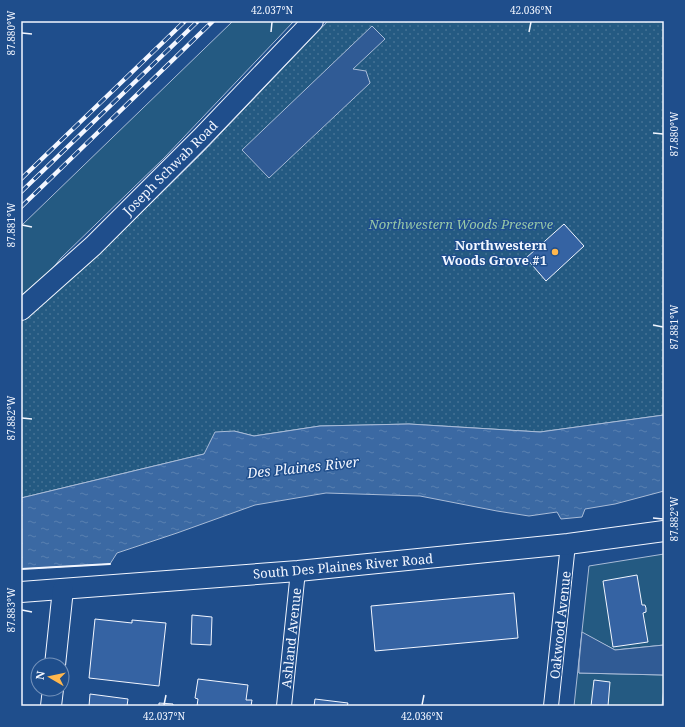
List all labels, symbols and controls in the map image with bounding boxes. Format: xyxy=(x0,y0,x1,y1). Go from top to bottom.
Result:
text: 42.037°N xyxy=(251,3,293,17)
text: 42.036°N xyxy=(510,3,552,17)
text: 87.880°W xyxy=(4,10,18,55)
text: 87.880°W xyxy=(667,111,681,156)
street label: Joseph Schwab Road xyxy=(118,117,221,220)
text: 87.881°W xyxy=(4,202,18,247)
park label: Northwestern Woods Preserve xyxy=(368,215,554,233)
place label: Northwestern Woods Grove #1 xyxy=(442,236,547,269)
marker: Northwestern Woods Grove #1 xyxy=(550,247,560,257)
text: 87.881°W xyxy=(667,304,681,349)
text: 87.882°W xyxy=(4,395,18,440)
water label: Des Plaines River xyxy=(245,452,360,482)
text: 87.882°W xyxy=(667,496,681,541)
street label: South Des Plaines River Road xyxy=(252,549,434,583)
street label: Oakwood Avenue xyxy=(545,570,575,680)
text: 87.883°W xyxy=(4,587,18,632)
street label: Ashland Avenue xyxy=(277,587,305,689)
north arrow xyxy=(30,657,70,697)
text: N xyxy=(32,670,48,681)
text: 42.037°N xyxy=(143,709,185,723)
text: 42.036°N xyxy=(401,709,443,723)

